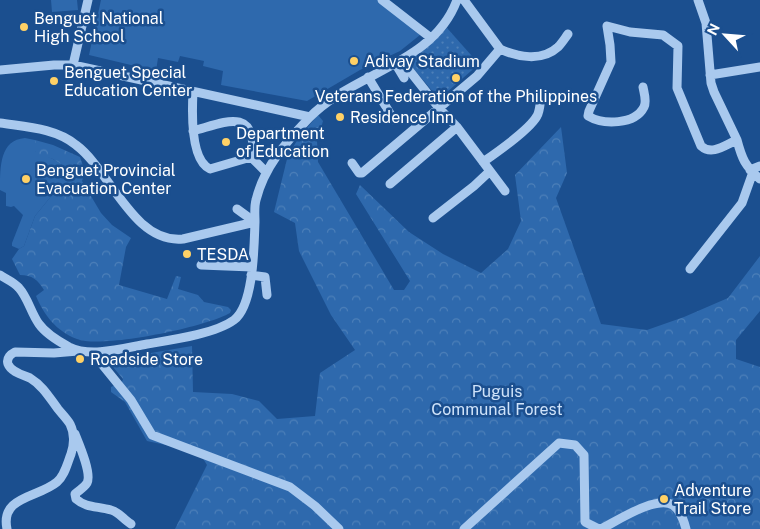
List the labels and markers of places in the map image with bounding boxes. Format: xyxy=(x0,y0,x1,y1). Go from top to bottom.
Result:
place label: Benguet National High School xyxy=(34,9,164,46)
marker: Benguet National High School xyxy=(18,21,30,33)
place label: Adivay Stadium xyxy=(364,52,480,71)
marker: Adivay Stadium xyxy=(348,55,360,67)
place label: Benguet Special Education Center xyxy=(64,63,192,100)
marker: Veterans Federation of the Philippines xyxy=(450,72,462,84)
marker: Benguet Special Education Center xyxy=(48,75,60,87)
place label: Veterans Federation of the Philippines xyxy=(315,87,597,106)
place label: Residence Inn xyxy=(350,108,454,127)
marker: Residence Inn xyxy=(334,111,346,123)
place label: Department of Education xyxy=(236,124,329,161)
marker: Department of Education xyxy=(220,136,232,148)
place label: Benguet Provincial Evacuation Center xyxy=(36,161,176,198)
marker: Benguet Provincial Evacuation Center xyxy=(20,173,32,185)
place label: TESDA xyxy=(197,245,249,264)
marker: TESDA xyxy=(181,248,193,260)
place label: Roadside Store xyxy=(90,350,203,369)
marker: Roadside Store xyxy=(74,353,86,365)
place label: Adventure Trail Store xyxy=(674,481,751,518)
marker: Adventure Trail Store xyxy=(658,493,670,505)

